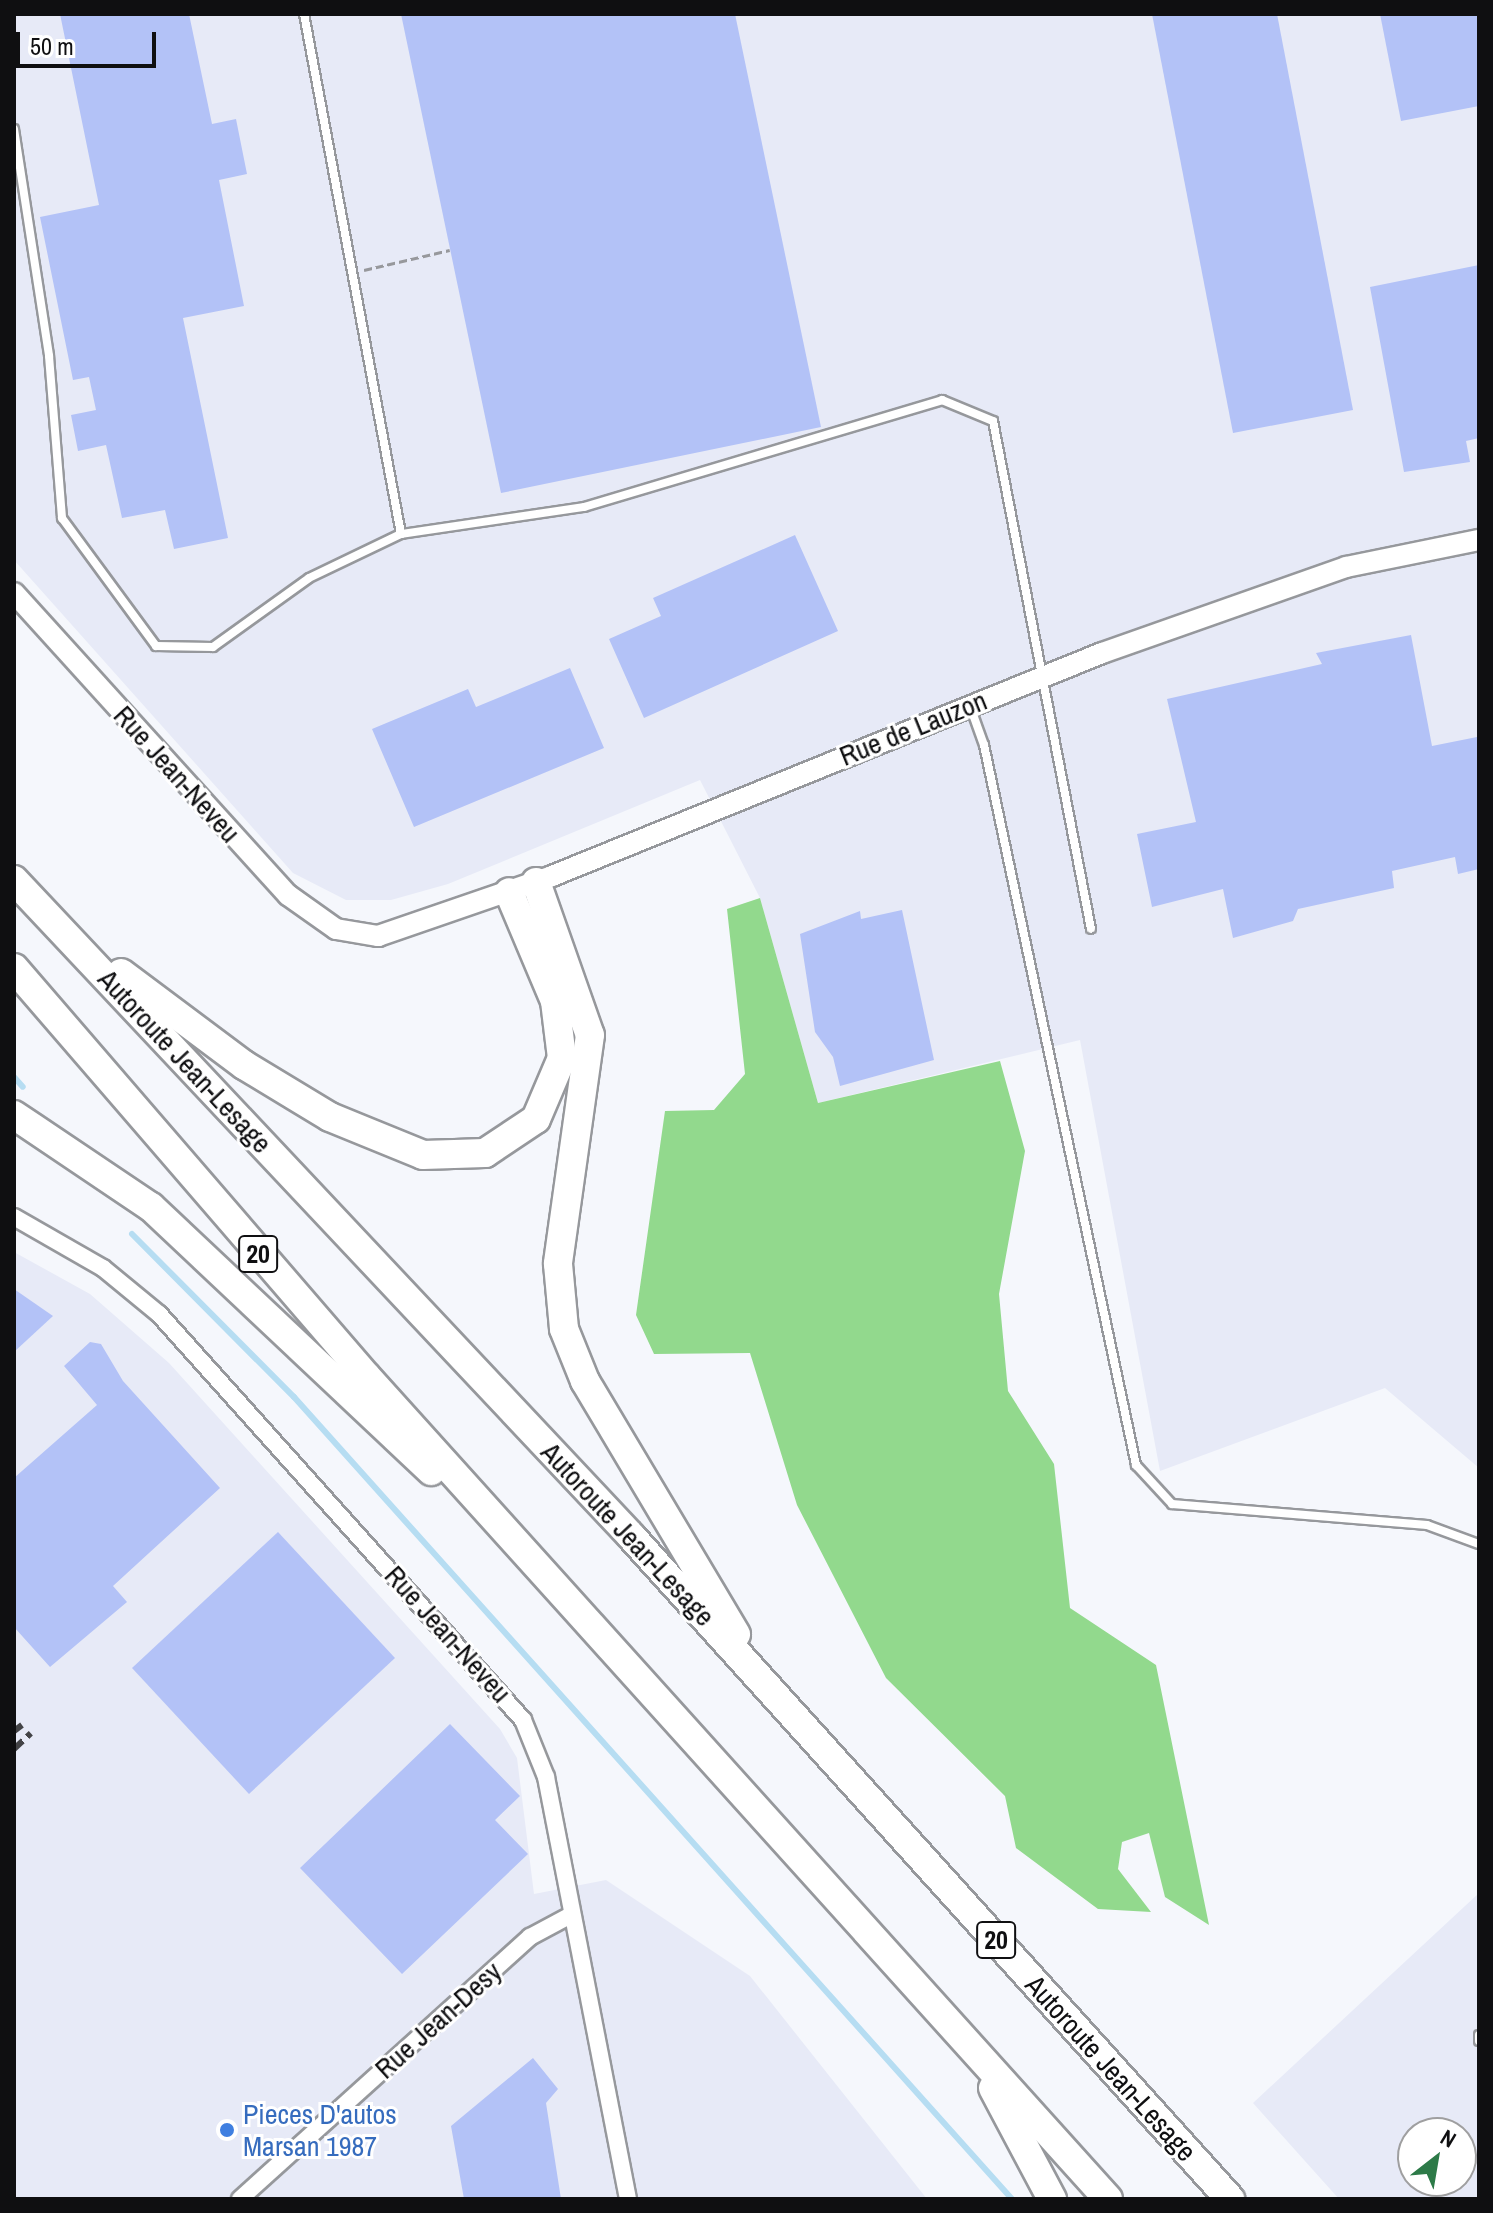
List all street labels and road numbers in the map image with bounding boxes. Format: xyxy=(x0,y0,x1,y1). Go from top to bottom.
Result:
street label: Rue de Lauzon xyxy=(835,683,991,773)
street label: Rue Jean-Neveu xyxy=(107,699,247,849)
street label: Autoroute Jean-Lesage xyxy=(91,962,279,1160)
road number: 20 xyxy=(238,1232,278,1276)
street label: Autoroute Jean-Lesage xyxy=(534,1435,722,1633)
street label: Rue Jean-Neveu xyxy=(378,1559,518,1709)
road number: 20 xyxy=(976,1918,1016,1962)
street label: Rue Jean-Desy xyxy=(368,1955,508,2085)
street label: Autoroute Jean-Lesage xyxy=(1019,1968,1203,2168)

